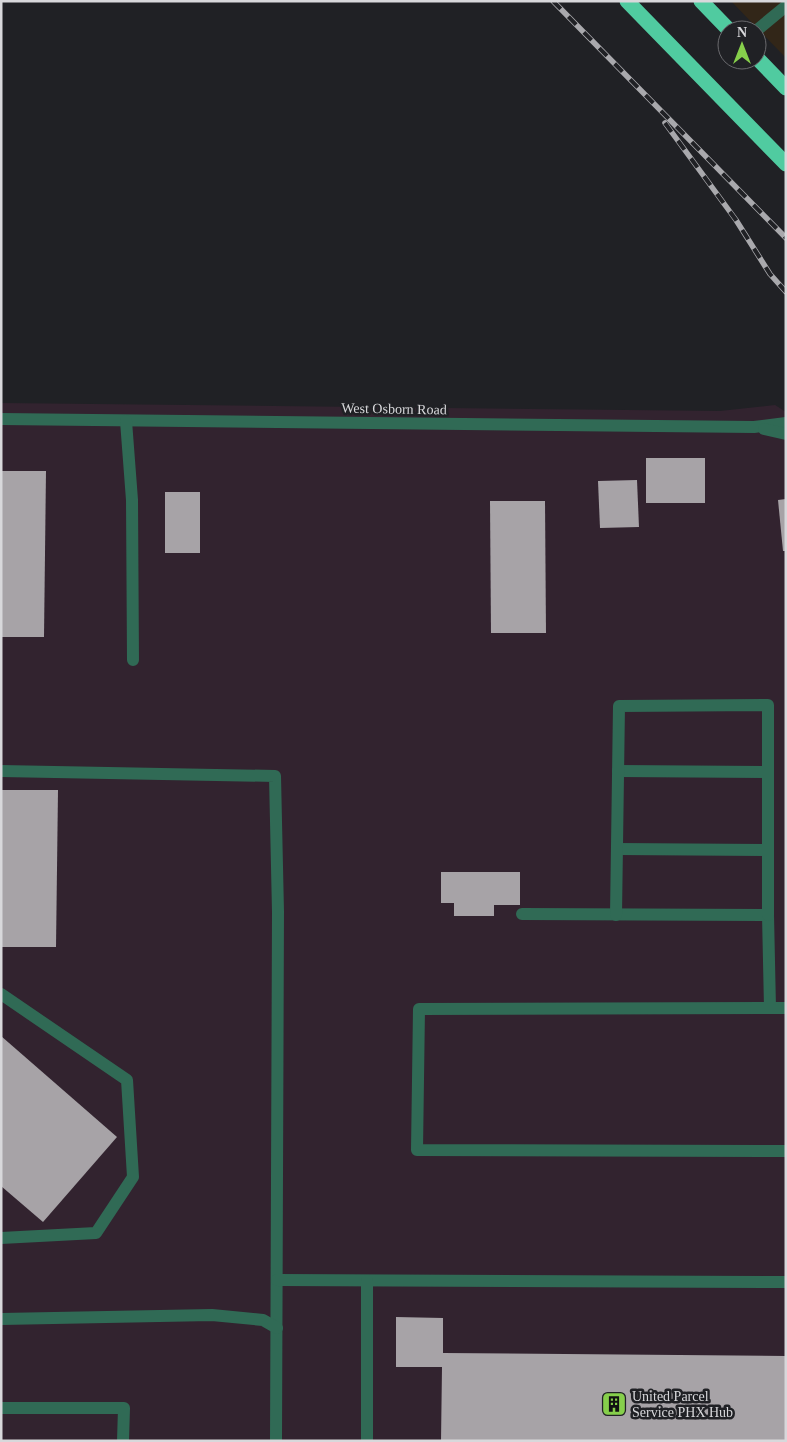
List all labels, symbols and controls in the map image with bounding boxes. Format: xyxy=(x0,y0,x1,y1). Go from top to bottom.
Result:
north arrow xyxy=(717,20,767,70)
text: N xyxy=(737,25,747,40)
street label: West Osborn Road xyxy=(341,401,447,417)
place label: United Parcel Service PHX Hub xyxy=(632,1389,733,1420)
building icon: United Parcel Service PHX Hub xyxy=(601,1391,627,1417)

